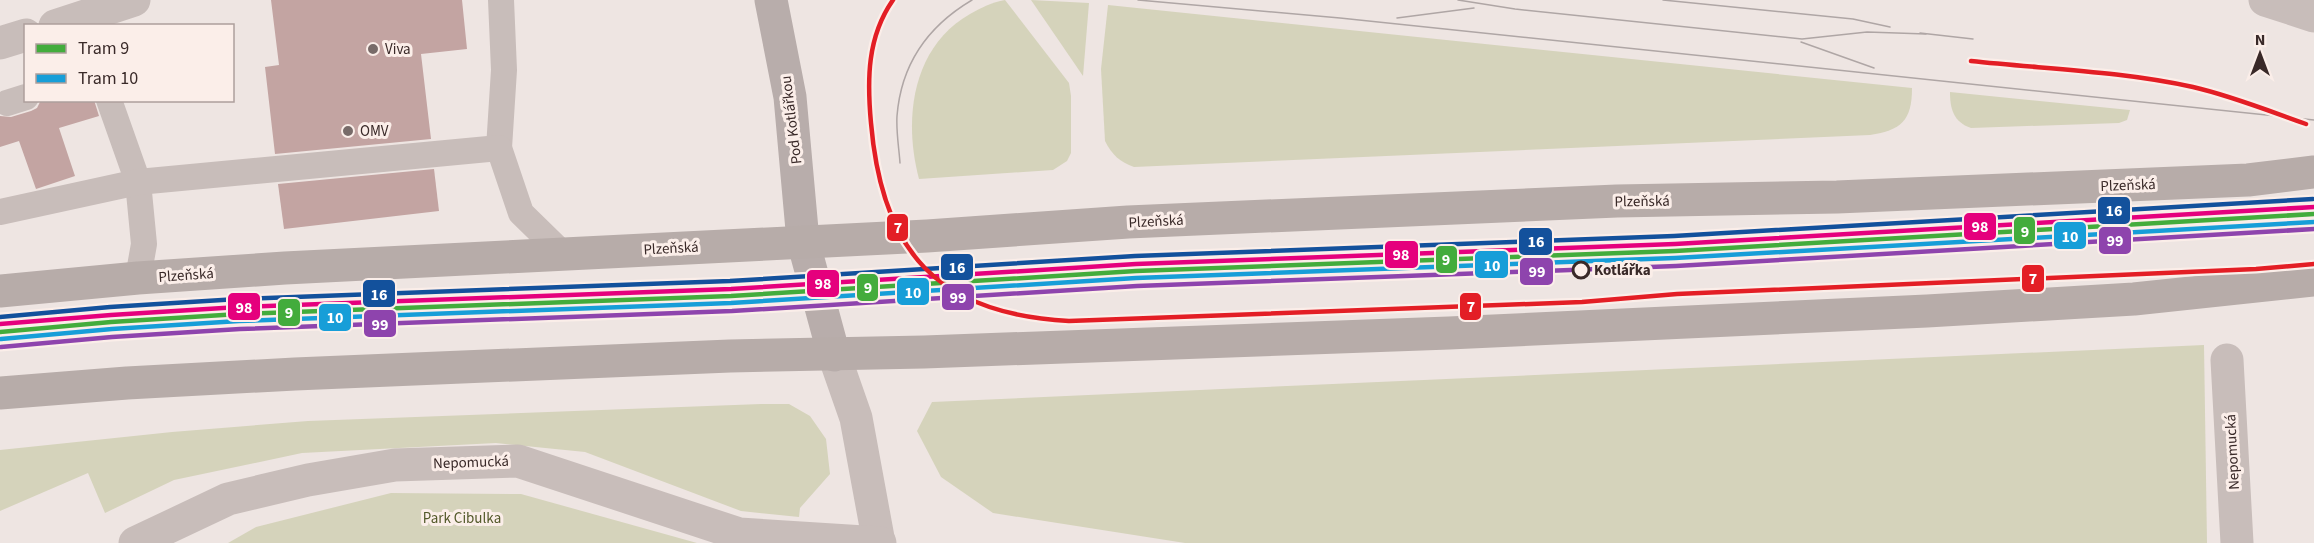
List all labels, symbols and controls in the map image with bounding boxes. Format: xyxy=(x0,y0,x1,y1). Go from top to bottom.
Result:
legend xyxy=(24,24,234,102)
north arrow xyxy=(2230,24,2290,84)
text: N xyxy=(2255,29,2265,51)
text: Tram 9 xyxy=(78,36,129,61)
place label: Viva xyxy=(385,39,411,60)
marker: Viva xyxy=(366,42,380,56)
text: Tram 10 xyxy=(78,66,138,91)
street label: Pod Kotlářkou xyxy=(776,74,807,165)
place label: OMV xyxy=(360,121,389,142)
marker: OMV xyxy=(341,124,355,138)
street label: Plzeňská xyxy=(2100,174,2156,197)
street label: Plzeňská xyxy=(1614,191,1670,212)
line badge: 16 xyxy=(2097,196,2131,225)
text: 16 xyxy=(2106,200,2122,222)
street label: Plzeňská xyxy=(1128,210,1184,233)
line badge: 98 xyxy=(1963,212,1997,241)
line badge: 7 xyxy=(886,213,909,242)
text: 98 xyxy=(1972,216,1988,238)
line badge: 9 xyxy=(2013,216,2036,245)
text: 7 xyxy=(894,217,902,239)
text: 9 xyxy=(2021,221,2029,243)
line badge: 10 xyxy=(2053,221,2087,250)
text: 10 xyxy=(2062,226,2078,248)
line badge: 99 xyxy=(2098,226,2132,255)
line badge: 16 xyxy=(1518,227,1553,256)
text: 99 xyxy=(2107,230,2123,252)
text: 16 xyxy=(1528,231,1544,253)
street label: Plzeňská xyxy=(643,237,699,260)
line badge: 98 xyxy=(1384,240,1419,269)
text: 98 xyxy=(1393,244,1409,266)
line badge: 9 xyxy=(1435,245,1458,274)
text: 9 xyxy=(1442,249,1450,271)
line badge: 10 xyxy=(1474,250,1509,279)
line badge: 16 xyxy=(940,253,974,281)
text: 10 xyxy=(1484,255,1500,277)
text: 16 xyxy=(949,257,965,279)
line badge: 99 xyxy=(1519,257,1554,286)
place label: Kotlářka xyxy=(1594,260,1651,281)
text: 99 xyxy=(1529,261,1545,283)
marker: Kotlářka xyxy=(1572,261,1590,279)
street label: Plzeňská xyxy=(158,263,214,288)
line badge: 7 xyxy=(2021,264,2045,293)
text: 7 xyxy=(2029,268,2037,290)
line badge: 98 xyxy=(806,269,840,298)
text: 98 xyxy=(815,273,831,295)
line badge: 9 xyxy=(856,273,879,302)
text: 9 xyxy=(864,277,872,299)
line badge: 10 xyxy=(896,277,930,306)
line badge: 16 xyxy=(362,279,396,308)
text: 10 xyxy=(905,282,921,304)
line badge: 99 xyxy=(941,283,975,311)
text: 16 xyxy=(371,284,387,306)
text: 99 xyxy=(950,287,966,309)
line badge: 98 xyxy=(227,292,261,321)
line badge: 7 xyxy=(1459,292,1482,321)
text: 7 xyxy=(1467,296,1475,318)
text: 98 xyxy=(236,297,252,319)
line badge: 9 xyxy=(277,298,301,327)
text: 9 xyxy=(285,302,293,324)
line badge: 10 xyxy=(318,303,352,332)
text: 10 xyxy=(327,307,343,329)
line badge: 99 xyxy=(363,309,397,338)
text: 99 xyxy=(372,314,388,336)
street label: Nepomucká xyxy=(2220,414,2245,490)
street label: Nepomucká xyxy=(433,451,509,474)
park label: Park Cibulka xyxy=(423,508,501,529)

